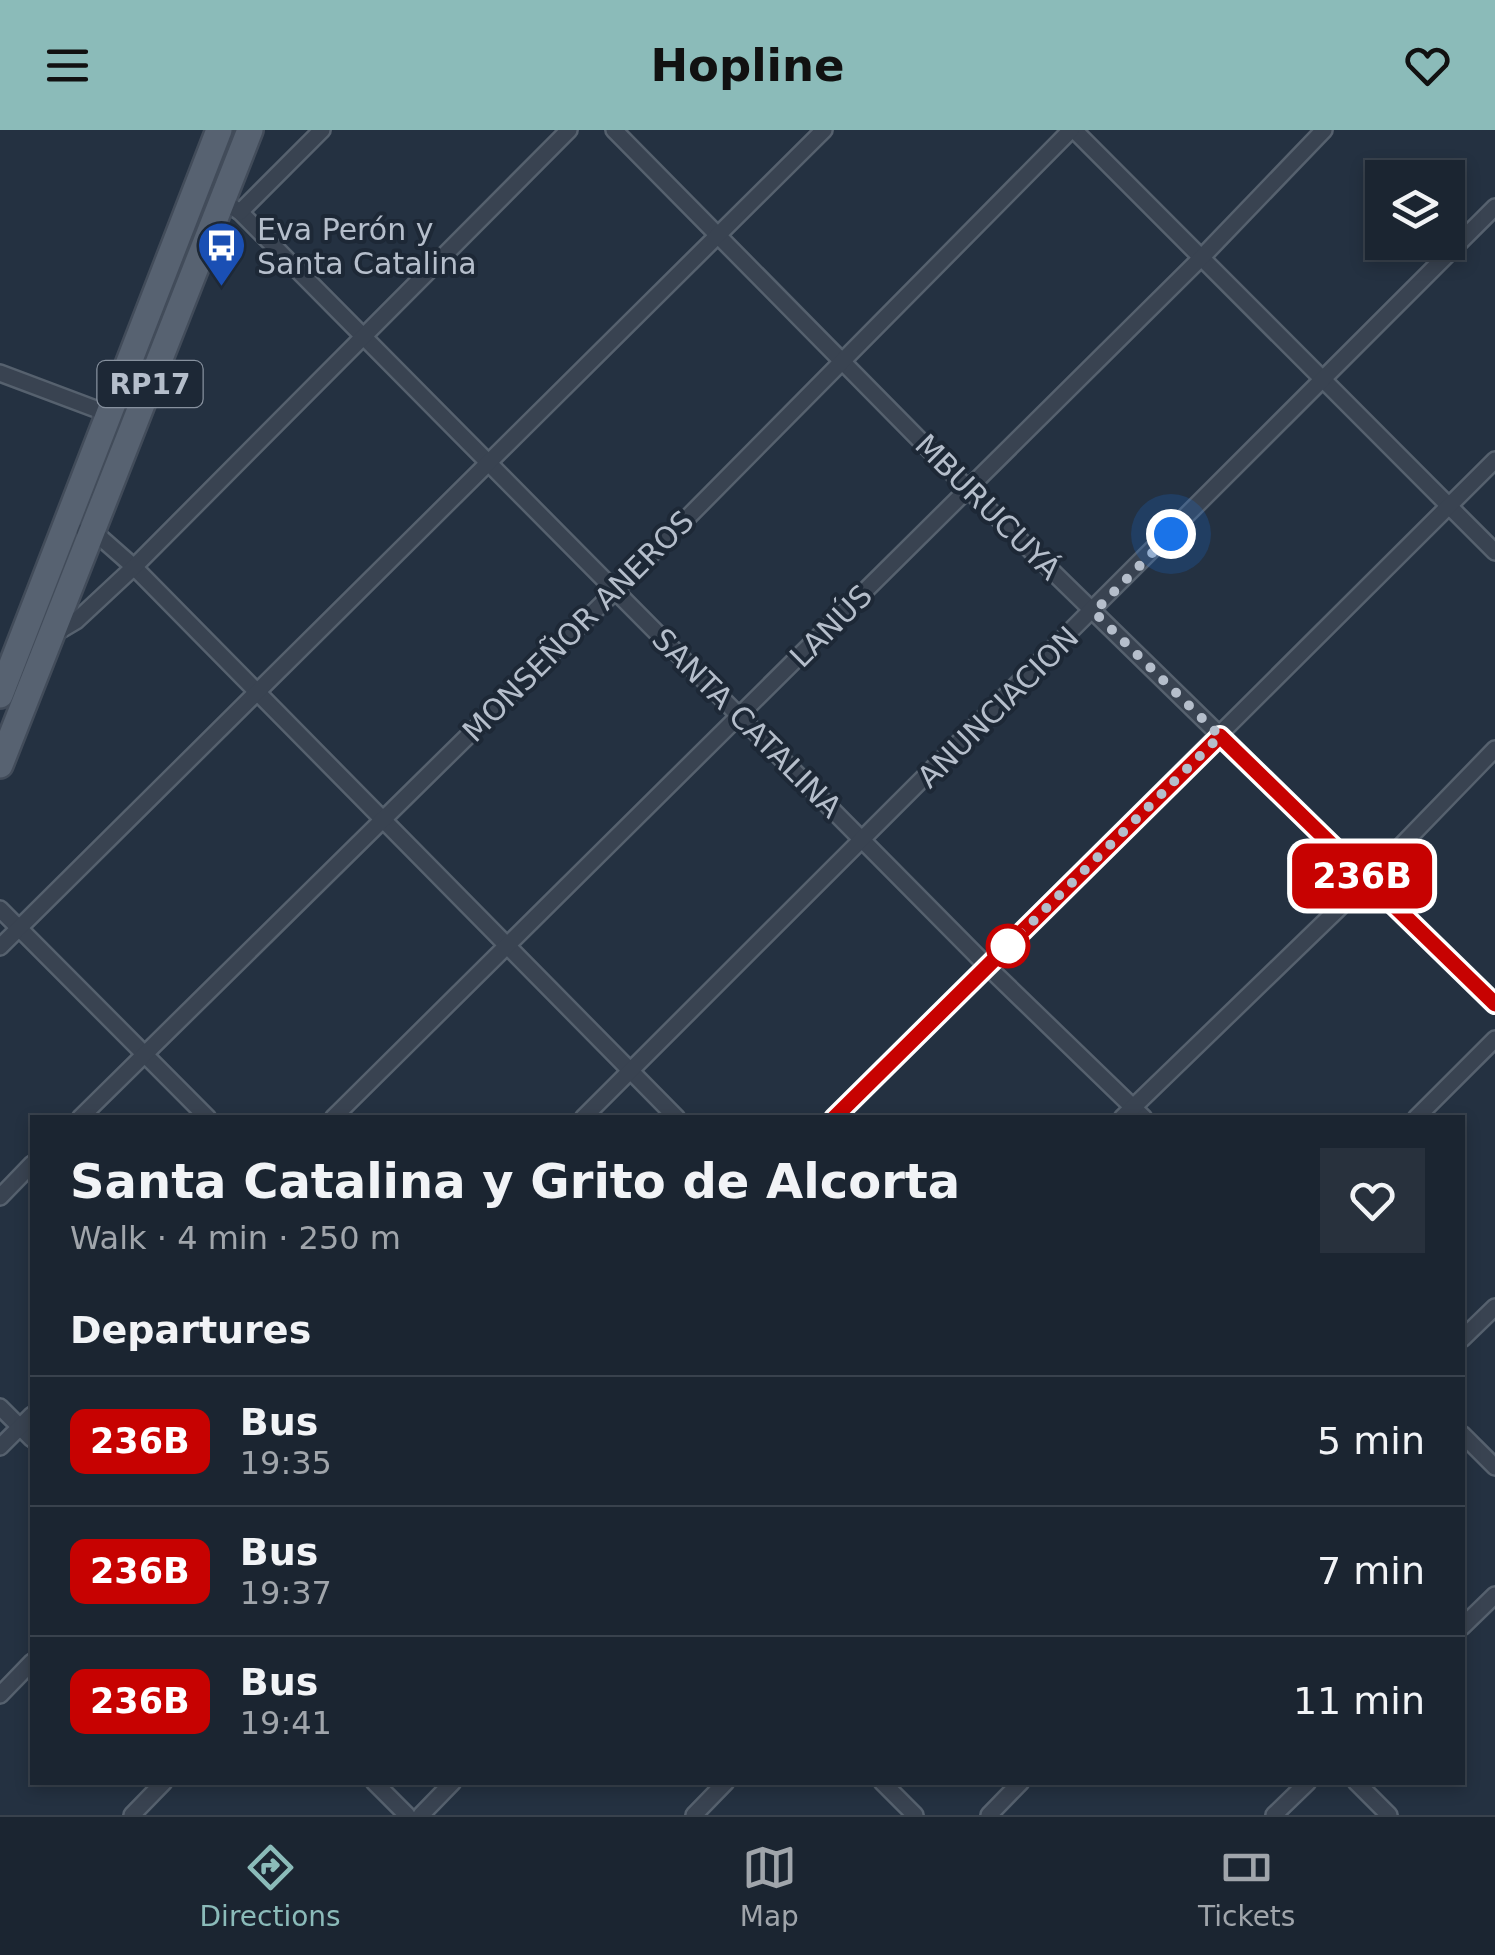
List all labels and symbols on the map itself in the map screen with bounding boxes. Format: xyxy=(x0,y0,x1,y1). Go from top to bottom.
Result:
place label: Eva Perón y Santa Catalina xyxy=(257,212,477,281)
bus stop icon: Eva Perón y Santa Catalina xyxy=(196,220,248,288)
road number: RP17 xyxy=(98,361,202,407)
street label: MBURUCUYÁ xyxy=(908,427,1068,587)
street label: MONSEÑOR ANEROS xyxy=(455,503,701,749)
your location xyxy=(1146,509,1196,559)
street label: LANÚS xyxy=(782,577,879,674)
street label: ANUNCIACION xyxy=(910,619,1086,795)
street label: SANTA CATALINA xyxy=(645,621,849,825)
line badge: 236B xyxy=(1292,844,1432,908)
unlabelled marker xyxy=(987,925,1029,967)

